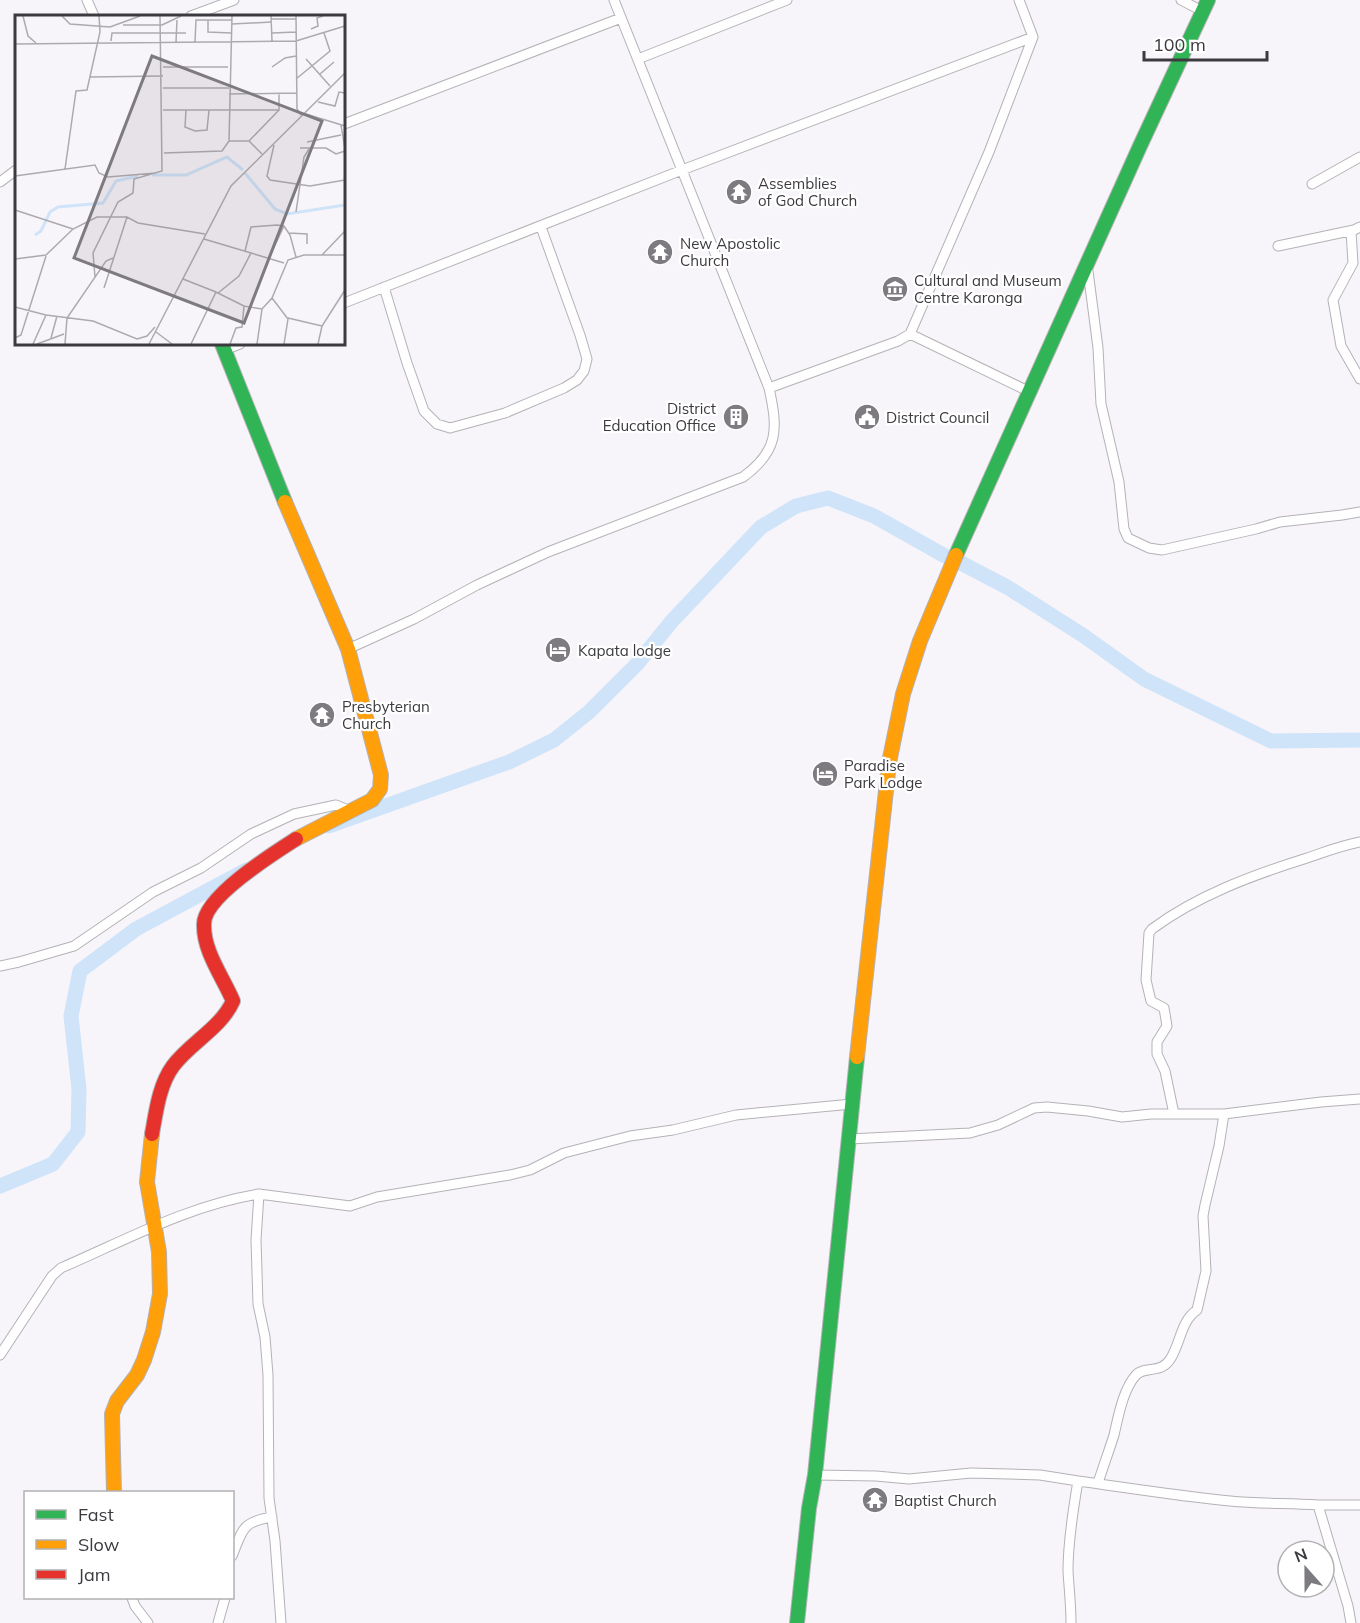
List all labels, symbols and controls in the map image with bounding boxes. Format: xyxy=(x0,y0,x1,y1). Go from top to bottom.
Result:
inset map xyxy=(15,15,345,345)
scale bar xyxy=(1144,24,1267,62)
text: 100 m xyxy=(1153,33,1206,56)
place label: Assemblies of God Church xyxy=(758,174,857,210)
temple icon: Assemblies of God Church xyxy=(724,177,754,207)
place label: New Apostolic Church xyxy=(680,234,780,270)
temple icon: New Apostolic Church xyxy=(645,237,675,267)
place label: Cultural and Museum Centre Karonga xyxy=(914,271,1062,307)
museum icon: Cultural and Museum Centre Karonga xyxy=(880,274,910,304)
place label: District Education Office xyxy=(603,399,716,435)
building icon: District Education Office xyxy=(721,402,751,432)
public building icon: District Council xyxy=(852,402,882,432)
place label: District Council xyxy=(886,408,989,427)
hotel icon: Kapata lodge xyxy=(543,635,573,665)
place label: Kapata lodge xyxy=(578,641,671,660)
place label: Presbyterian Church xyxy=(342,697,430,733)
temple icon: Presbyterian Church xyxy=(307,700,337,730)
place label: Paradise Park Lodge xyxy=(844,756,922,792)
hotel icon: Paradise Park Lodge xyxy=(810,759,840,789)
temple icon: Baptist Church xyxy=(860,1485,890,1515)
legend xyxy=(24,1491,234,1599)
place label: Baptist Church xyxy=(894,1491,997,1510)
text: Fast xyxy=(78,1503,114,1526)
text: Slow xyxy=(78,1533,120,1556)
north arrow xyxy=(1276,1539,1336,1599)
text: N xyxy=(1291,1543,1310,1566)
text: Jam xyxy=(78,1563,111,1586)

